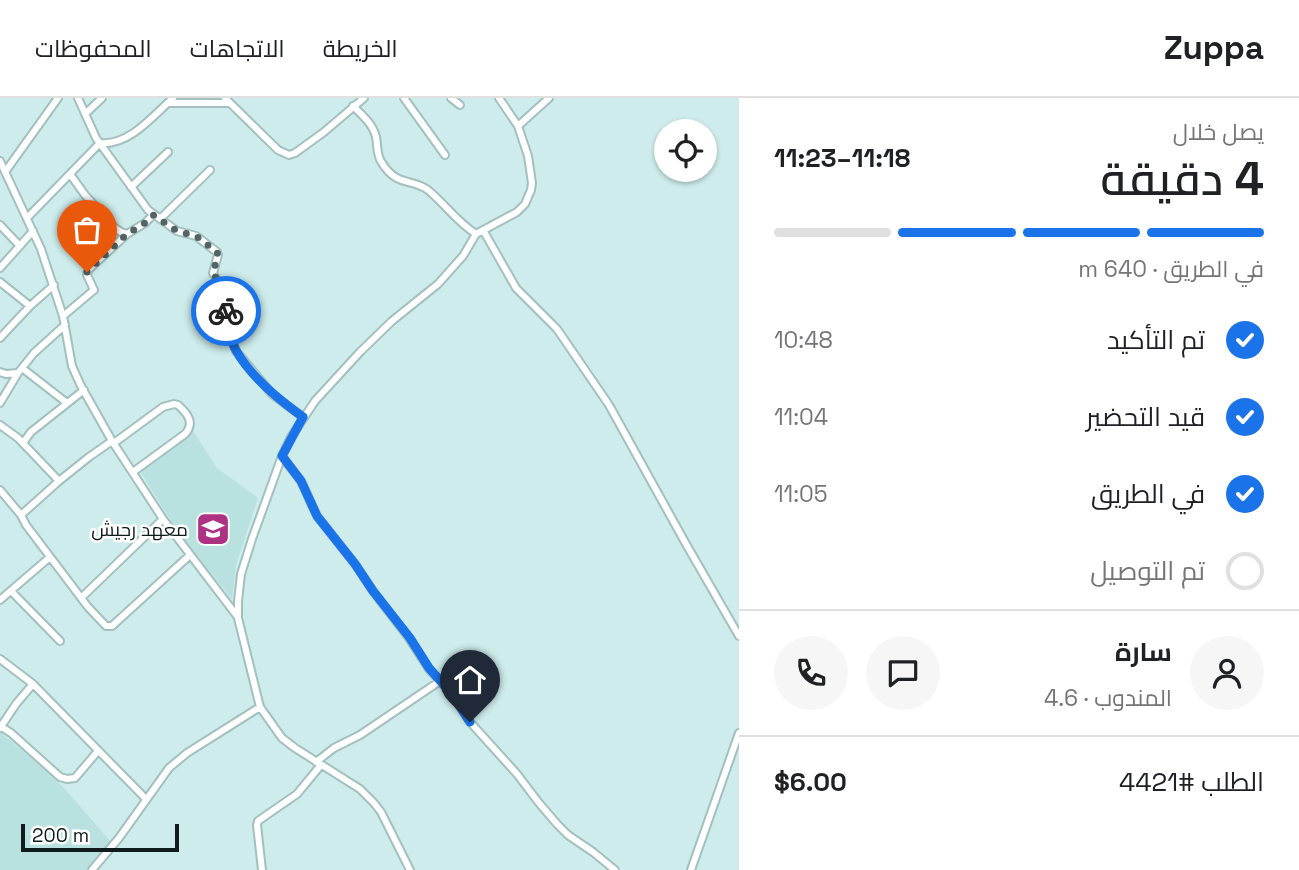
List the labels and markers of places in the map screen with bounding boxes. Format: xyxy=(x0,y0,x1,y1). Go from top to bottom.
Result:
pin xyxy=(57,200,117,272)
school or university icon: معهد رجيش xyxy=(194,510,232,548)
place label: معهد رجيش xyxy=(91,517,188,542)
pin xyxy=(440,650,500,722)

